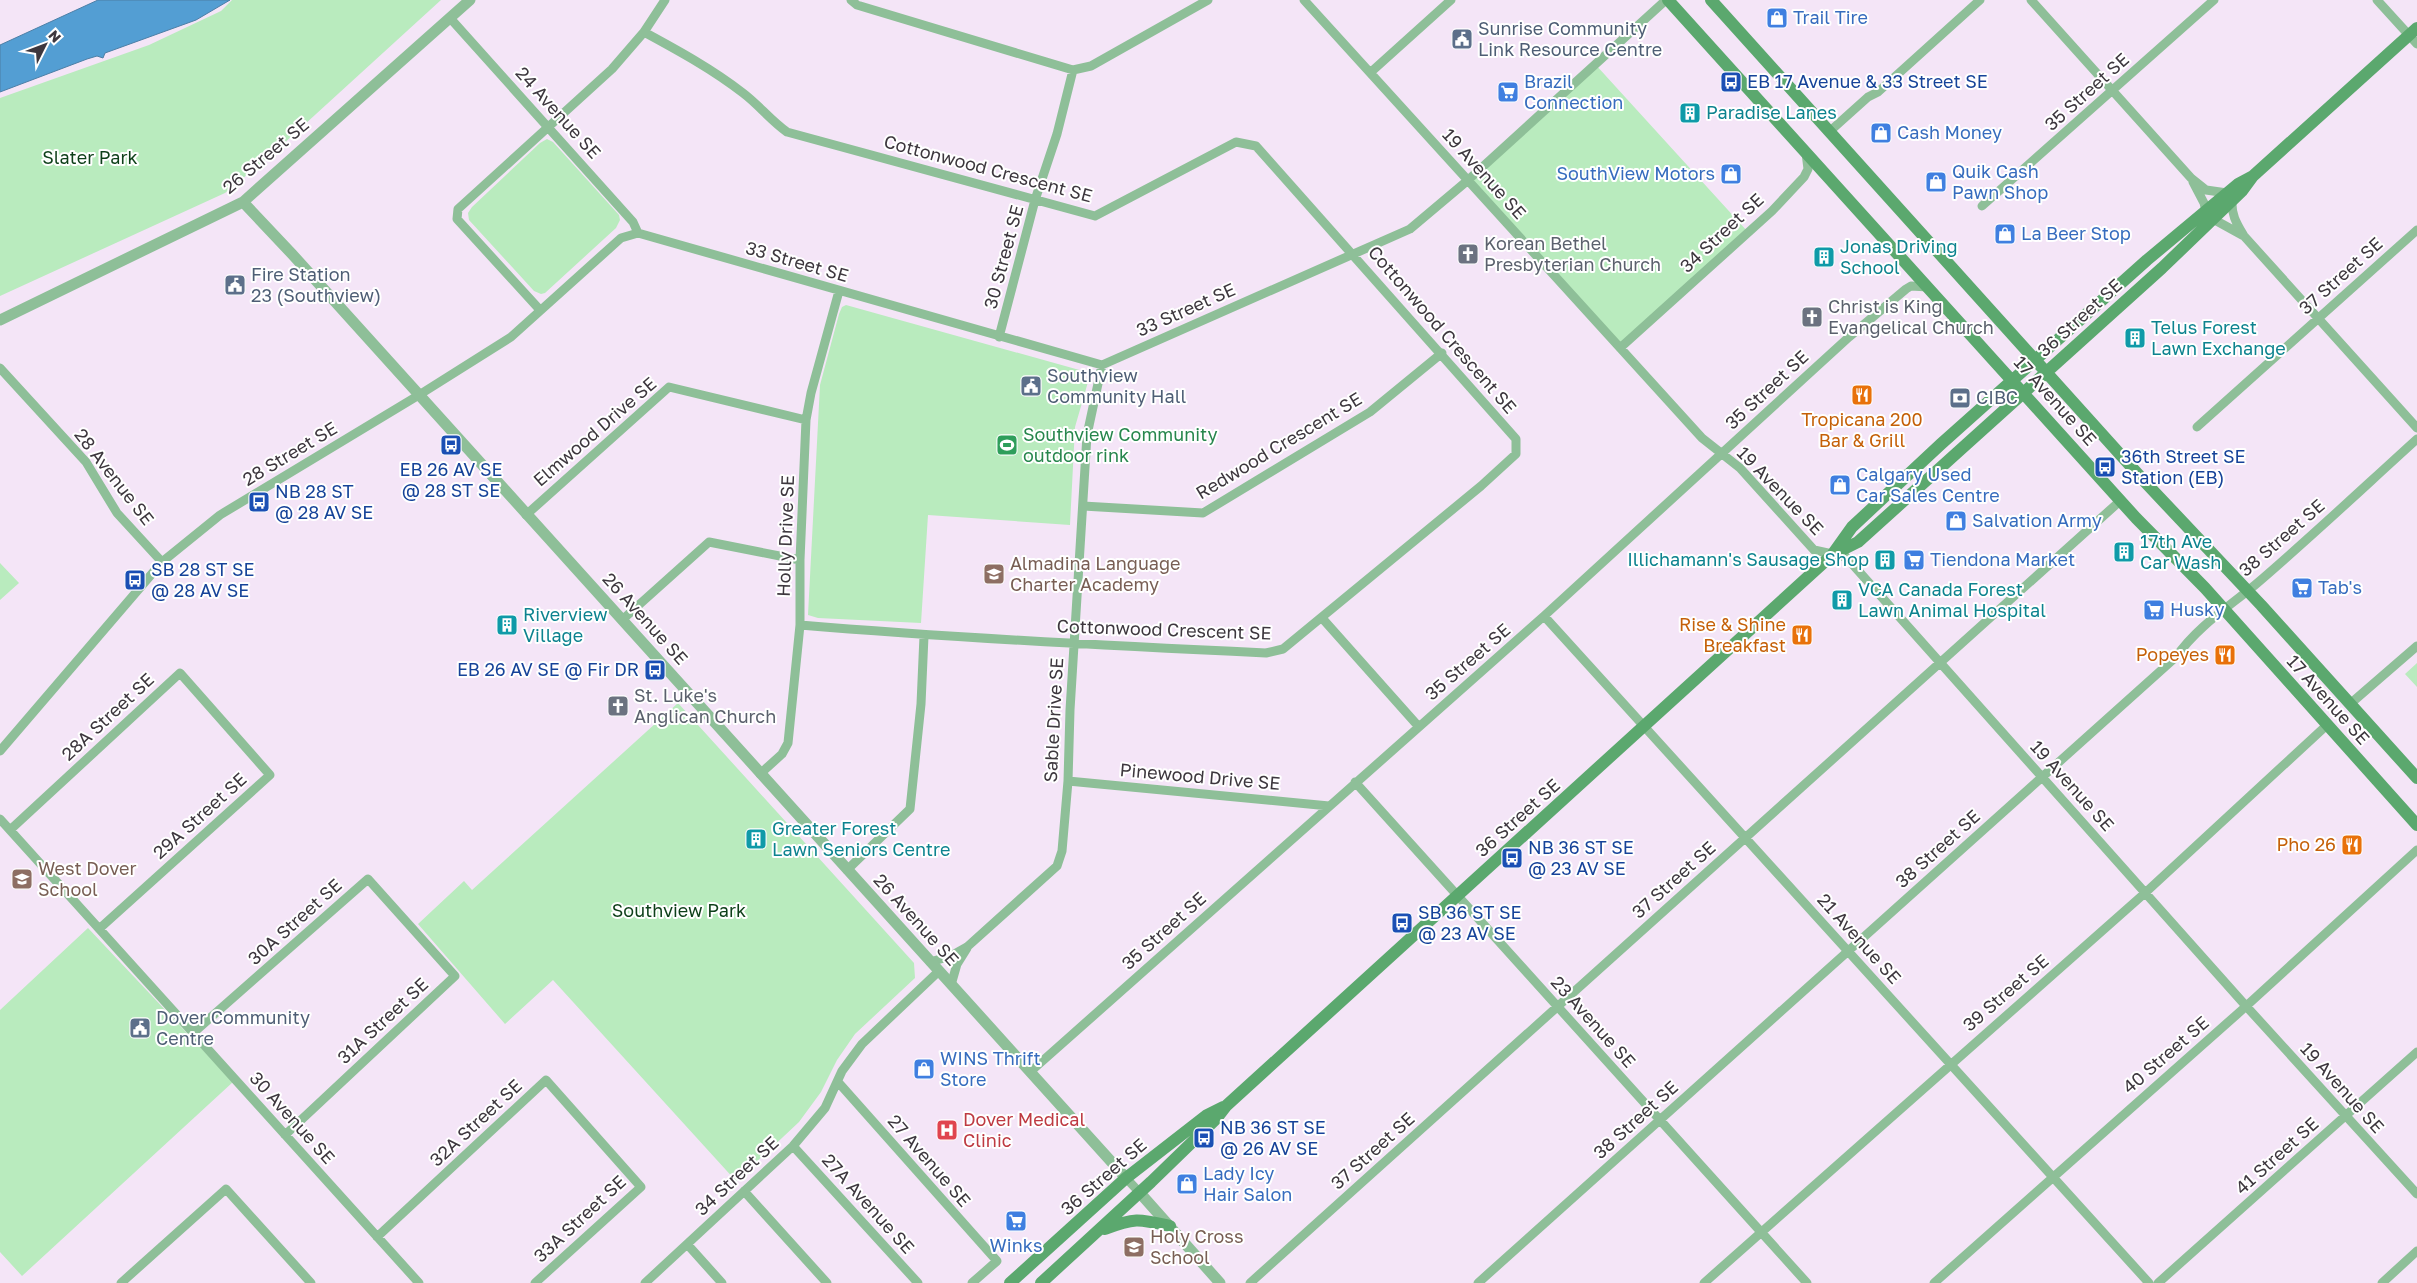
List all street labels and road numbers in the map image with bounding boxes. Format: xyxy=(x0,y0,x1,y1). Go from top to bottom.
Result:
street label: 35 Street SE xyxy=(2040,48,2133,135)
street label: 24 Avenue SE xyxy=(512,62,606,163)
street label: 26 Street SE xyxy=(218,113,313,198)
street label: 19 Avenue SE xyxy=(1438,123,1531,223)
street label: Cottonwood Crescent SE xyxy=(882,130,1095,206)
street label: 34 Street SE xyxy=(1675,188,1768,277)
street label: 30 Street SE xyxy=(979,202,1027,311)
street label: 37 Street SE xyxy=(2294,232,2387,319)
street label: 33 Street SE xyxy=(743,236,851,286)
street label: Cottonwood Crescent SE xyxy=(1364,241,1522,418)
street label: 36 Street SE xyxy=(2033,274,2126,361)
street label: 33 Street SE xyxy=(1133,278,1238,341)
street label: 35 Street SE xyxy=(1720,345,1812,433)
street label: 17 Avenue SE xyxy=(2010,351,2102,450)
street label: Elmwood Drive SE xyxy=(528,372,660,491)
street label: Redwood Crescent SE xyxy=(1192,387,1365,503)
street label: 28 Street SE xyxy=(238,416,341,490)
street label: 28 Avenue SE xyxy=(70,424,159,529)
street label: 19 Avenue SE xyxy=(1733,441,1828,539)
street label: Holly Drive SE xyxy=(772,475,798,597)
street label: 38 Street SE xyxy=(2234,494,2329,580)
street label: 26 Avenue SE xyxy=(599,568,693,669)
street label: Cottonwood Crescent SE xyxy=(1056,614,1272,644)
street label: 35 Street SE xyxy=(1420,618,1514,704)
street label: 17 Avenue SE xyxy=(2283,650,2375,749)
street label: Sable Drive SE xyxy=(1039,657,1067,783)
street label: 28A Street SE xyxy=(57,668,158,765)
street label: 19 Avenue SE xyxy=(2026,735,2119,835)
street label: Pinewood Drive SE xyxy=(1119,758,1281,794)
street label: 29A Street SE xyxy=(148,768,251,863)
street label: 36 Street SE xyxy=(1471,774,1564,861)
street label: 38 Street SE xyxy=(1890,805,1984,892)
street label: 37 Street SE xyxy=(1627,836,1720,923)
street label: 26 Avenue SE xyxy=(870,869,964,970)
street label: 30A Street SE xyxy=(243,873,346,969)
street label: 35 Street SE xyxy=(1117,887,1210,974)
street label: 21 Avenue SE xyxy=(1813,889,1906,988)
street label: 39 Street SE xyxy=(1958,949,2053,1035)
street label: 23 Avenue SE xyxy=(1547,971,1641,1072)
street label: 31A Street SE xyxy=(332,973,432,1068)
street label: 40 Street SE xyxy=(2118,1011,2213,1098)
street label: 19 Avenue SE xyxy=(2296,1037,2389,1137)
street label: 30 Avenue SE xyxy=(246,1067,340,1168)
street label: 32A Street SE xyxy=(425,1074,526,1170)
street label: 38 Street SE xyxy=(1588,1076,1682,1163)
street label: 37 Street SE xyxy=(1326,1107,1419,1194)
street label: 27 Avenue SE xyxy=(884,1110,976,1211)
street label: 41 Street SE xyxy=(2230,1112,2323,1198)
street label: 34 Street SE xyxy=(690,1131,783,1220)
street label: 36 Street SE xyxy=(1056,1133,1151,1219)
street label: 27A Avenue SE xyxy=(818,1149,919,1258)
street label: 33A Street SE xyxy=(529,1170,630,1267)

